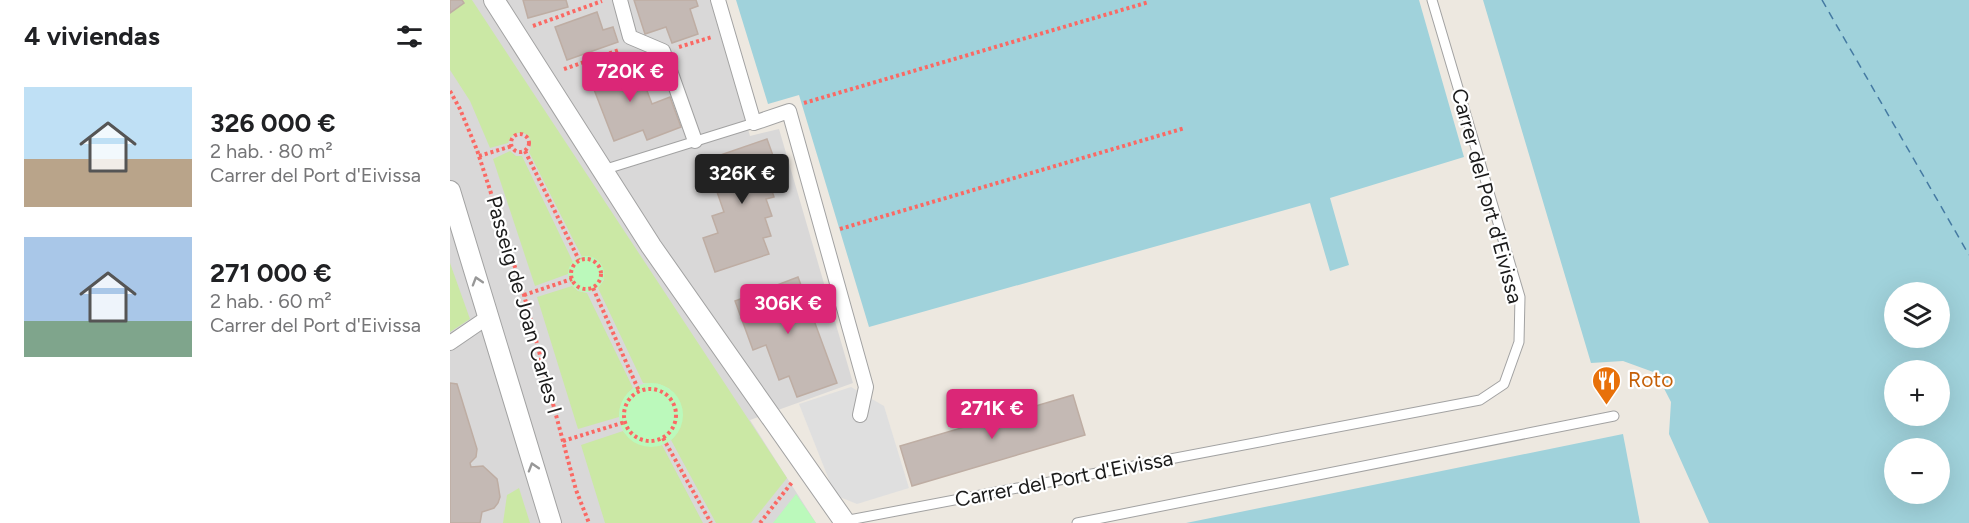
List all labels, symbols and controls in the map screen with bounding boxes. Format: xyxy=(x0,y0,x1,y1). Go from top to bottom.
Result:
text: 4 viviendas xyxy=(24,20,160,52)
icon: filters xyxy=(393,20,426,53)
pin: 720K € xyxy=(581,52,679,103)
text: 720K € xyxy=(596,59,664,83)
street label: Carrer del Port d'Eivissa xyxy=(1447,86,1528,306)
text: 326 000 € xyxy=(210,107,336,139)
icon: home xyxy=(72,111,144,183)
text: 2 hab. · 80 m² xyxy=(210,139,333,163)
pin: 326K € xyxy=(693,154,791,205)
text: 326K € xyxy=(709,161,775,185)
text: Carrer del Port d'Eivissa xyxy=(210,163,421,187)
street label: Passeig de Joan Carles I xyxy=(481,193,568,417)
text: 271 000 € xyxy=(210,257,331,289)
icon: home xyxy=(72,261,144,333)
one-way arrow xyxy=(472,276,484,286)
map controls xyxy=(1884,282,1950,504)
button: layers xyxy=(1884,282,1950,348)
pin: 306K € xyxy=(739,284,837,335)
text: 2 hab. · 60 m² xyxy=(210,289,332,313)
text: 306K € xyxy=(754,291,822,315)
text: Carrer del Port d'Eivissa xyxy=(210,313,421,337)
button: + xyxy=(1884,360,1950,426)
restaurant icon: Roto xyxy=(1591,364,1623,406)
place label: Roto xyxy=(1628,367,1673,392)
pin: 271K € xyxy=(943,389,1041,440)
text: 271K € xyxy=(960,396,1024,420)
button: − xyxy=(1884,438,1950,504)
street label: Carrer del Port d'Eivissa xyxy=(953,445,1175,512)
one-way arrow xyxy=(528,462,540,473)

